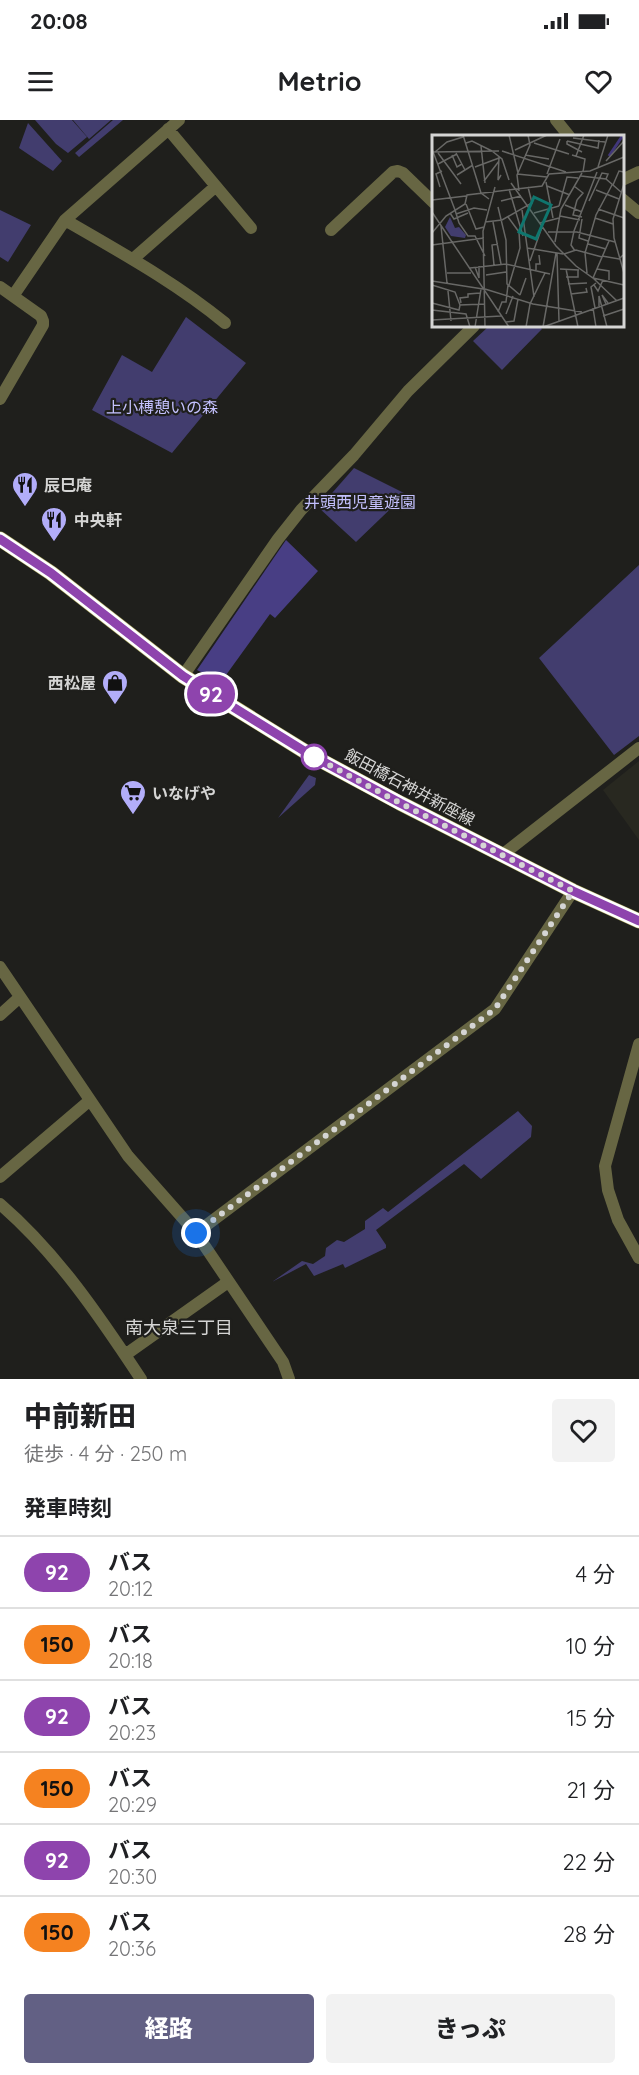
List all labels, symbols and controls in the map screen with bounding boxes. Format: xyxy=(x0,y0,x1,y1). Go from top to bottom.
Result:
text: 20:08 xyxy=(30,7,88,35)
text: Metrio xyxy=(277,64,362,98)
icon: menu xyxy=(24,65,57,98)
icon: heart xyxy=(582,65,615,98)
inset map xyxy=(432,135,624,327)
park label: 上小榑憩いの森 xyxy=(106,397,218,417)
restaurant icon: 辰巳庵 xyxy=(10,470,40,508)
place label: 辰巳庵 xyxy=(44,475,92,495)
park label: 井頭西児童遊園 xyxy=(304,492,416,512)
restaurant icon: 中央軒 xyxy=(39,505,69,543)
place label: 中央軒 xyxy=(74,510,122,530)
shop icon: 西松屋 xyxy=(100,668,130,706)
place label: 西松屋 xyxy=(48,673,96,693)
line badge: 92 xyxy=(184,674,238,714)
text: 92 xyxy=(199,681,223,707)
unlabelled marker xyxy=(301,744,327,770)
street label: 飯田橋石神井新座線 xyxy=(342,744,478,830)
supermarket icon: いなげや xyxy=(118,778,148,816)
place label: いなげや xyxy=(152,783,216,803)
your location xyxy=(181,1218,211,1248)
district label: 南大泉三丁目 xyxy=(125,1316,233,1339)
text: 中前新田 xyxy=(24,1398,136,1433)
button: heart xyxy=(552,1399,615,1462)
text: 徒歩 · 4 分 · 250 m xyxy=(24,1441,187,1466)
text: 発車時刻 xyxy=(24,1494,112,1522)
text: バス xyxy=(108,1548,152,1576)
text: 92 xyxy=(45,1559,69,1585)
text: 4 分 xyxy=(575,1560,615,1588)
text: 20:12 xyxy=(108,1576,153,1601)
text: バス xyxy=(108,1620,152,1648)
text: 150 xyxy=(40,1631,74,1657)
text: 10 分 xyxy=(566,1632,615,1660)
text: 20:18 xyxy=(108,1648,153,1673)
text: バス xyxy=(108,1692,152,1720)
text: 92 xyxy=(45,1703,69,1729)
text: 15 分 xyxy=(567,1704,615,1732)
text: 20:23 xyxy=(108,1720,156,1745)
text: バス xyxy=(108,1764,152,1792)
text: 150 xyxy=(40,1775,74,1801)
text: 21 分 xyxy=(567,1776,615,1804)
text: 20:29 xyxy=(108,1792,157,1817)
text: バス xyxy=(108,1836,152,1864)
text: 92 xyxy=(45,1847,69,1873)
text: 22 分 xyxy=(563,1848,615,1876)
text: 20:30 xyxy=(108,1864,157,1889)
text: バス xyxy=(108,1908,152,1936)
text: 150 xyxy=(40,1919,74,1945)
text: 28 分 xyxy=(563,1920,615,1948)
text: 20:36 xyxy=(108,1936,156,1961)
button: 経路 xyxy=(24,1994,314,2063)
button: きっぷ xyxy=(326,1994,615,2063)

